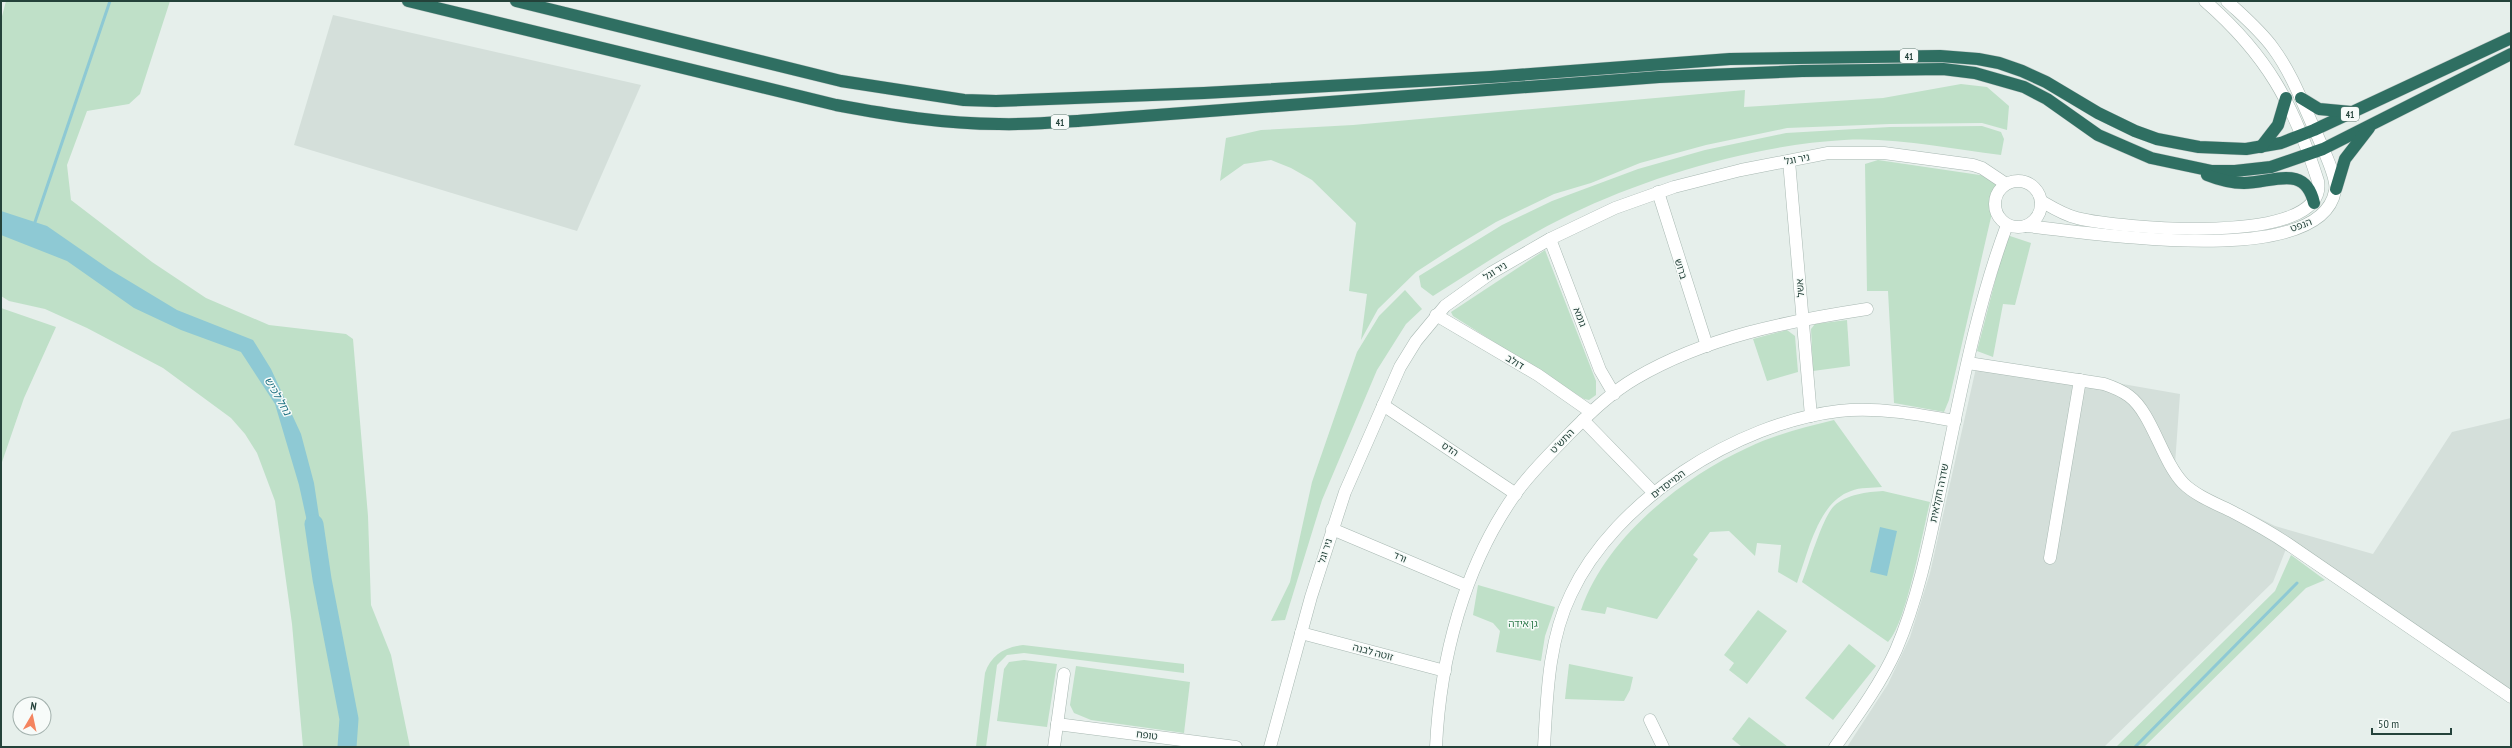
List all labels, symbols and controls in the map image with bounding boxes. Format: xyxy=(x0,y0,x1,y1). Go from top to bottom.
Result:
road number: 41 xyxy=(1900,49,1918,63)
road number: 41 xyxy=(2341,107,2359,121)
road number: 41 xyxy=(1051,115,1069,129)
street label: ניר וגל xyxy=(1783,150,1811,168)
street label: הנפט xyxy=(2288,215,2314,235)
street label: ברוש xyxy=(1672,257,1690,281)
street label: ניר וגל xyxy=(1481,259,1509,283)
street label: אשל xyxy=(1793,278,1807,298)
street label: גומא xyxy=(1570,305,1590,329)
street label: דולב xyxy=(1504,352,1527,373)
water label: נחל לכיש xyxy=(261,374,295,418)
street label: התש"ט xyxy=(1547,426,1577,456)
street label: הדס xyxy=(1439,439,1461,459)
street label: שדרה חקלאית xyxy=(1926,462,1952,524)
street label: המייסדים xyxy=(1648,467,1688,501)
street label: ניר וגל xyxy=(1315,537,1335,565)
street label: ורד xyxy=(1391,548,1409,566)
park label: גן אידה xyxy=(1508,617,1538,630)
street label: זוטה לבנה xyxy=(1351,640,1395,664)
north arrow xyxy=(12,696,52,736)
text: N xyxy=(30,699,38,714)
scale bar xyxy=(2372,710,2451,736)
text: 50 m xyxy=(2378,716,2399,731)
street label: טופח xyxy=(1135,727,1159,743)

